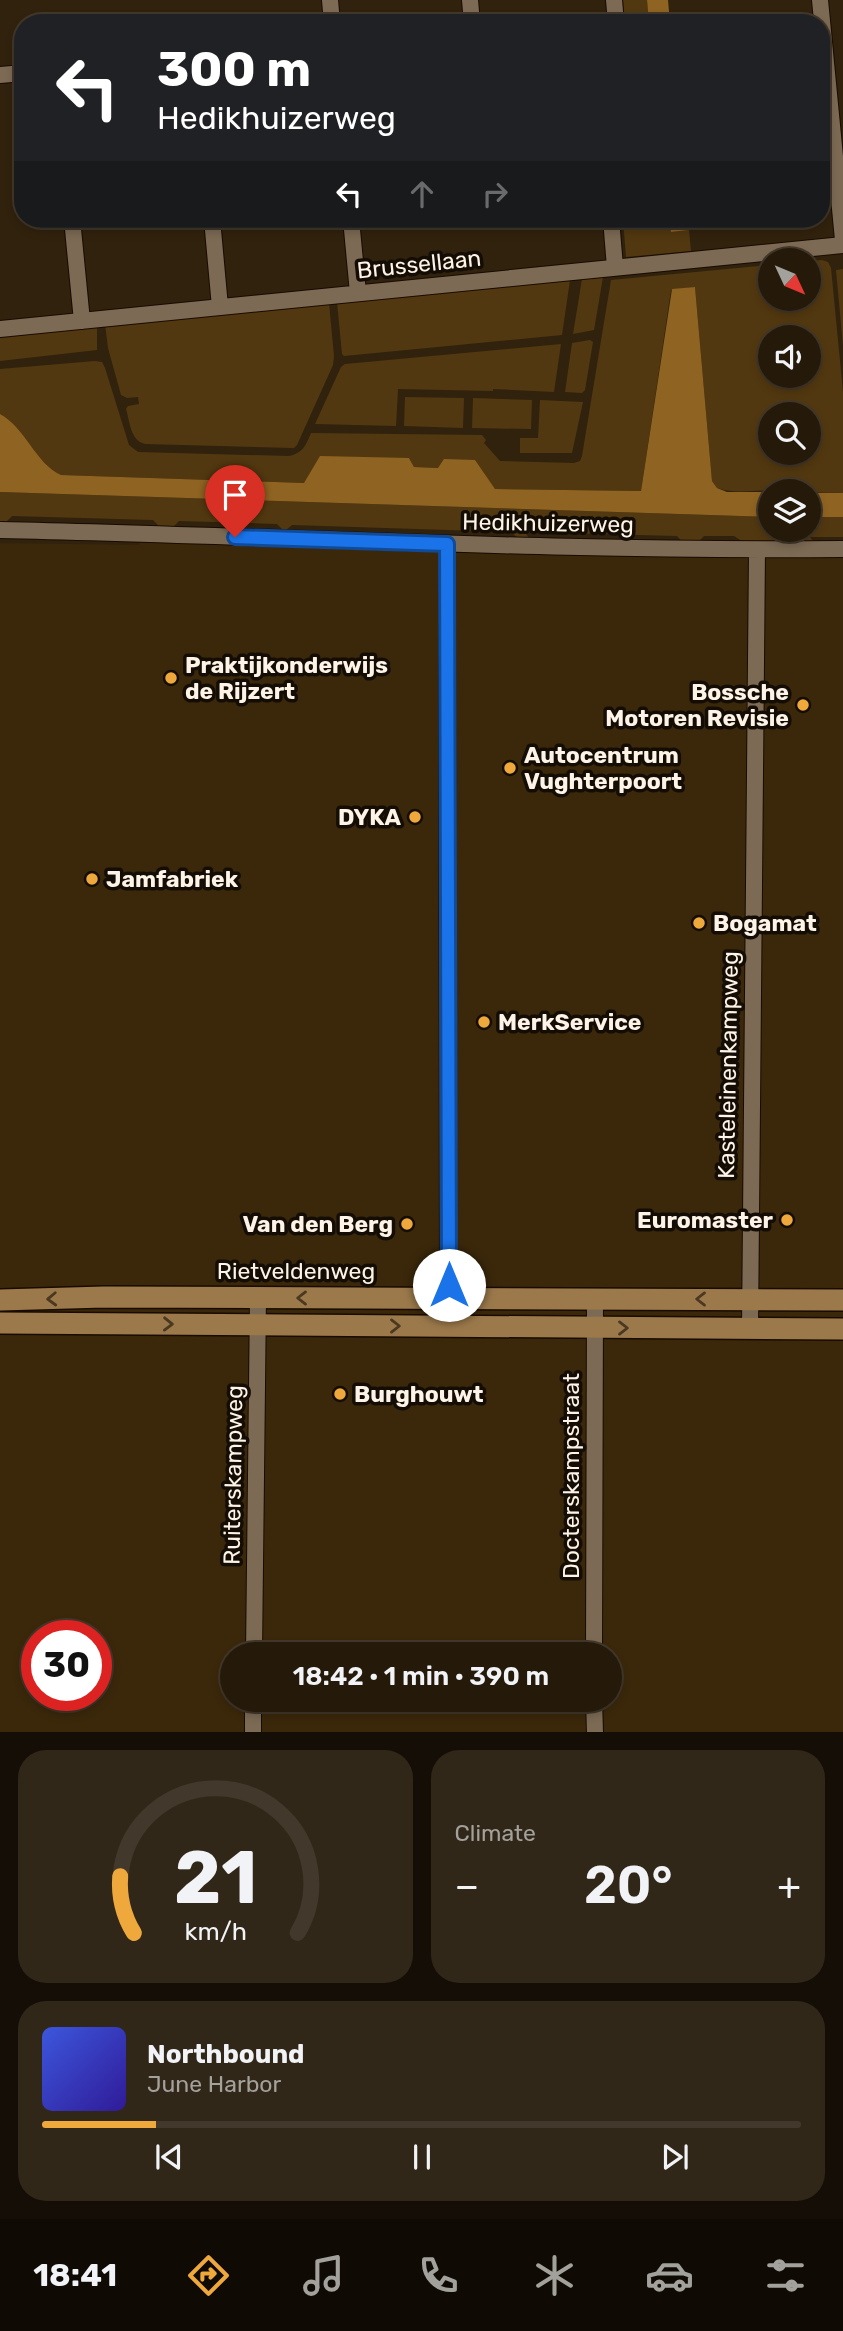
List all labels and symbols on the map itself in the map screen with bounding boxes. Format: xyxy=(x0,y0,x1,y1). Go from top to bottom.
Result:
street label: Brussellaan xyxy=(355,244,483,284)
north arrow xyxy=(758,248,821,312)
pin xyxy=(205,465,265,537)
street label: Hedikhuizerweg xyxy=(462,508,634,538)
place label: Praktijkonderwijs de Rijzert xyxy=(185,651,388,705)
marker: Praktijkonderwijs de Rijzert xyxy=(163,670,179,686)
place label: Bossche Motoren Revisie xyxy=(605,678,789,732)
marker: Bossche Motoren Revisie xyxy=(795,697,811,713)
place label: Autocentrum Vughterpoort xyxy=(524,741,682,795)
marker: Autocentrum Vughterpoort xyxy=(502,760,518,776)
place label: DYKA xyxy=(338,803,402,831)
marker: DYKA xyxy=(407,809,423,825)
place label: Jamfabriek xyxy=(106,865,239,893)
marker: Jamfabriek xyxy=(84,871,100,887)
place label: Bogamat xyxy=(713,909,817,937)
marker: Bogamat xyxy=(691,915,707,931)
street label: Kasteleinenkampweg xyxy=(712,951,744,1179)
place label: MerkService xyxy=(498,1008,641,1036)
marker: MerkService xyxy=(476,1014,492,1030)
place label: Euromaster xyxy=(637,1206,774,1234)
place label: Van den Berg xyxy=(243,1210,393,1238)
marker: Euromaster xyxy=(779,1212,795,1228)
marker: Van den Berg xyxy=(399,1216,415,1232)
position arrow xyxy=(412,1248,486,1322)
street label: Rietveldenweg xyxy=(217,1257,375,1285)
one-way arrow xyxy=(297,1290,307,1306)
one-way arrow xyxy=(696,1291,706,1307)
one-way arrow xyxy=(46,1292,57,1307)
one-way arrow xyxy=(163,1316,173,1332)
one-way arrow xyxy=(390,1318,401,1334)
one-way arrow xyxy=(618,1320,628,1336)
street label: Docterskampstraat xyxy=(557,1373,585,1579)
place label: Burghouwt xyxy=(354,1380,484,1408)
street label: Ruiterskampweg xyxy=(217,1385,249,1565)
marker: Burghouwt xyxy=(332,1386,348,1402)
speed limit sign: 30 xyxy=(21,1620,112,1711)

